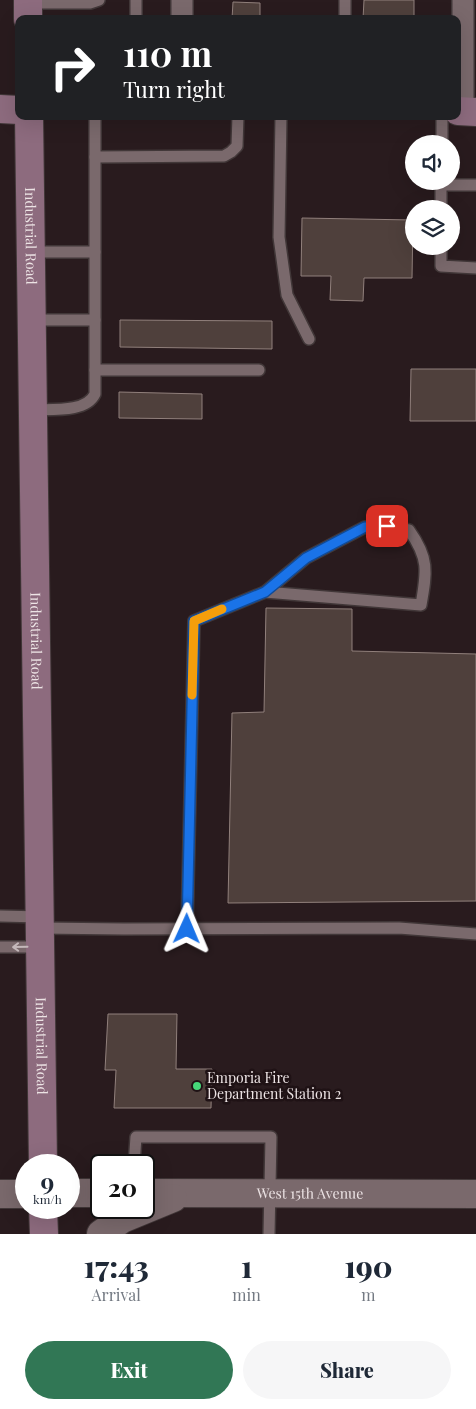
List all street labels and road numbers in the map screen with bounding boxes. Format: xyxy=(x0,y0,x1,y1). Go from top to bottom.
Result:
street label: Industrial Road xyxy=(21,187,41,285)
street label: Industrial Road xyxy=(26,592,47,690)
street label: Industrial Road xyxy=(32,997,52,1095)
street label: West 15th Avenue xyxy=(256,1183,363,1203)

